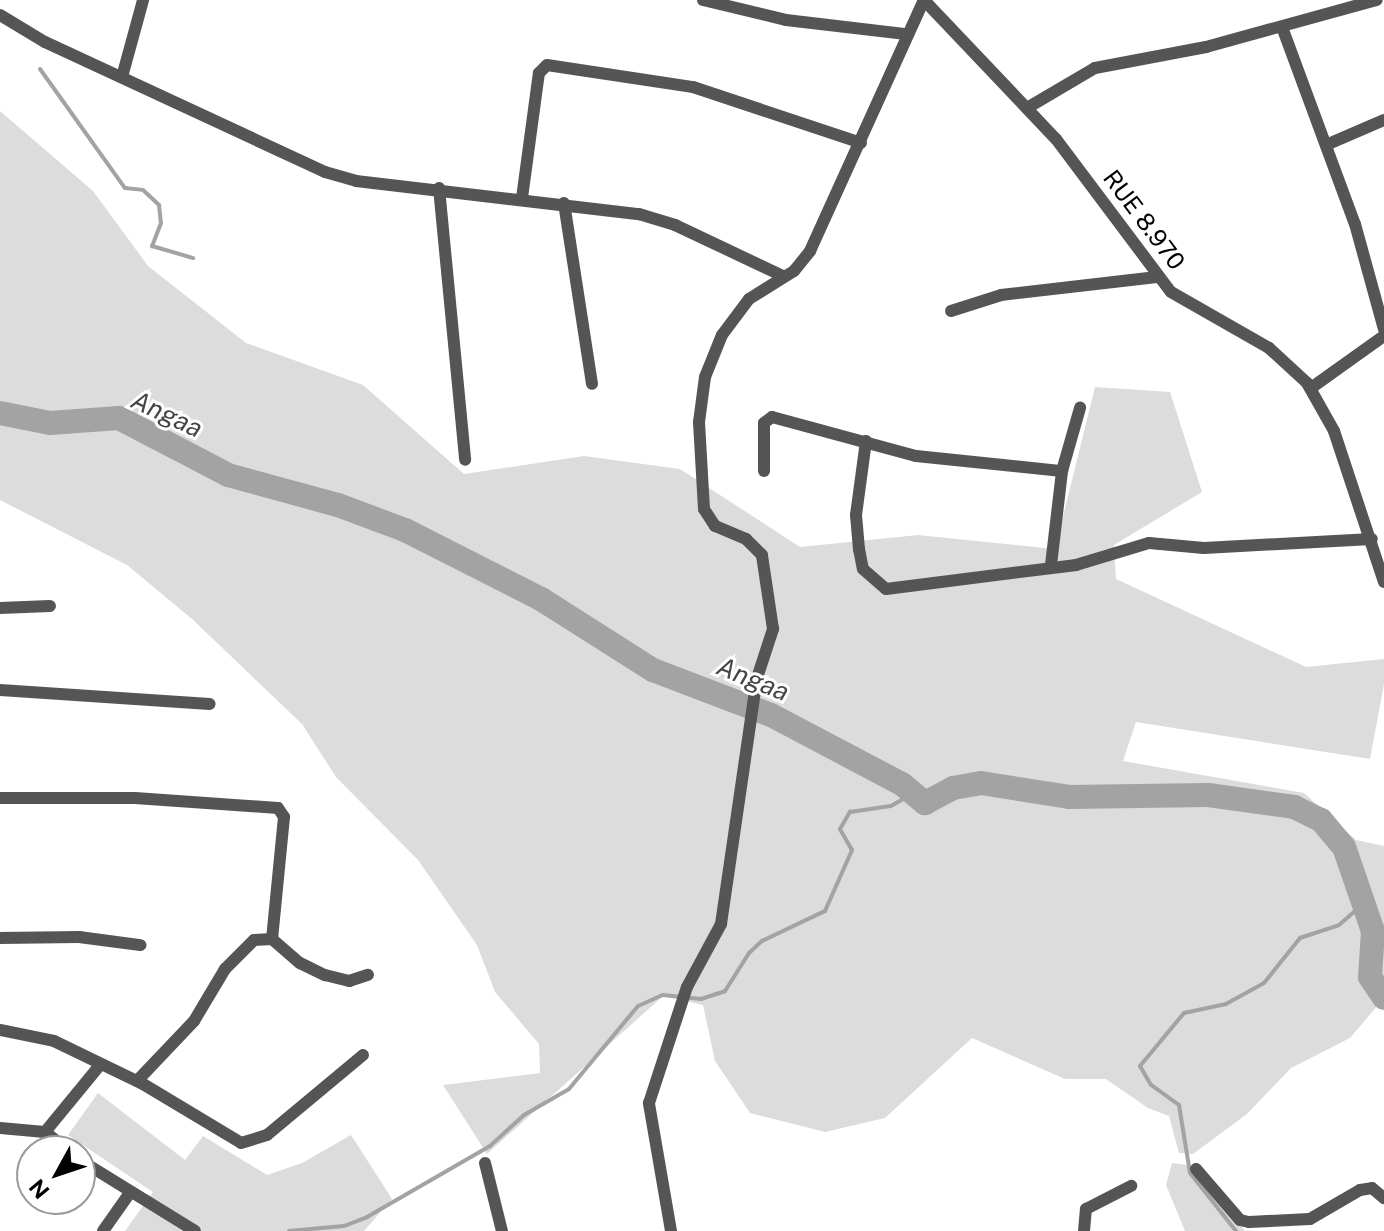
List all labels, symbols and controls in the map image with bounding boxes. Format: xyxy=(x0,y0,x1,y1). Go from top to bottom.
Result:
street label: RUE 8.970 xyxy=(1097,164,1191,276)
water label: Angaa xyxy=(126,384,208,444)
water label: Angaa xyxy=(712,651,794,707)
north arrow xyxy=(16,1135,96,1215)
text: N xyxy=(24,1174,55,1204)

